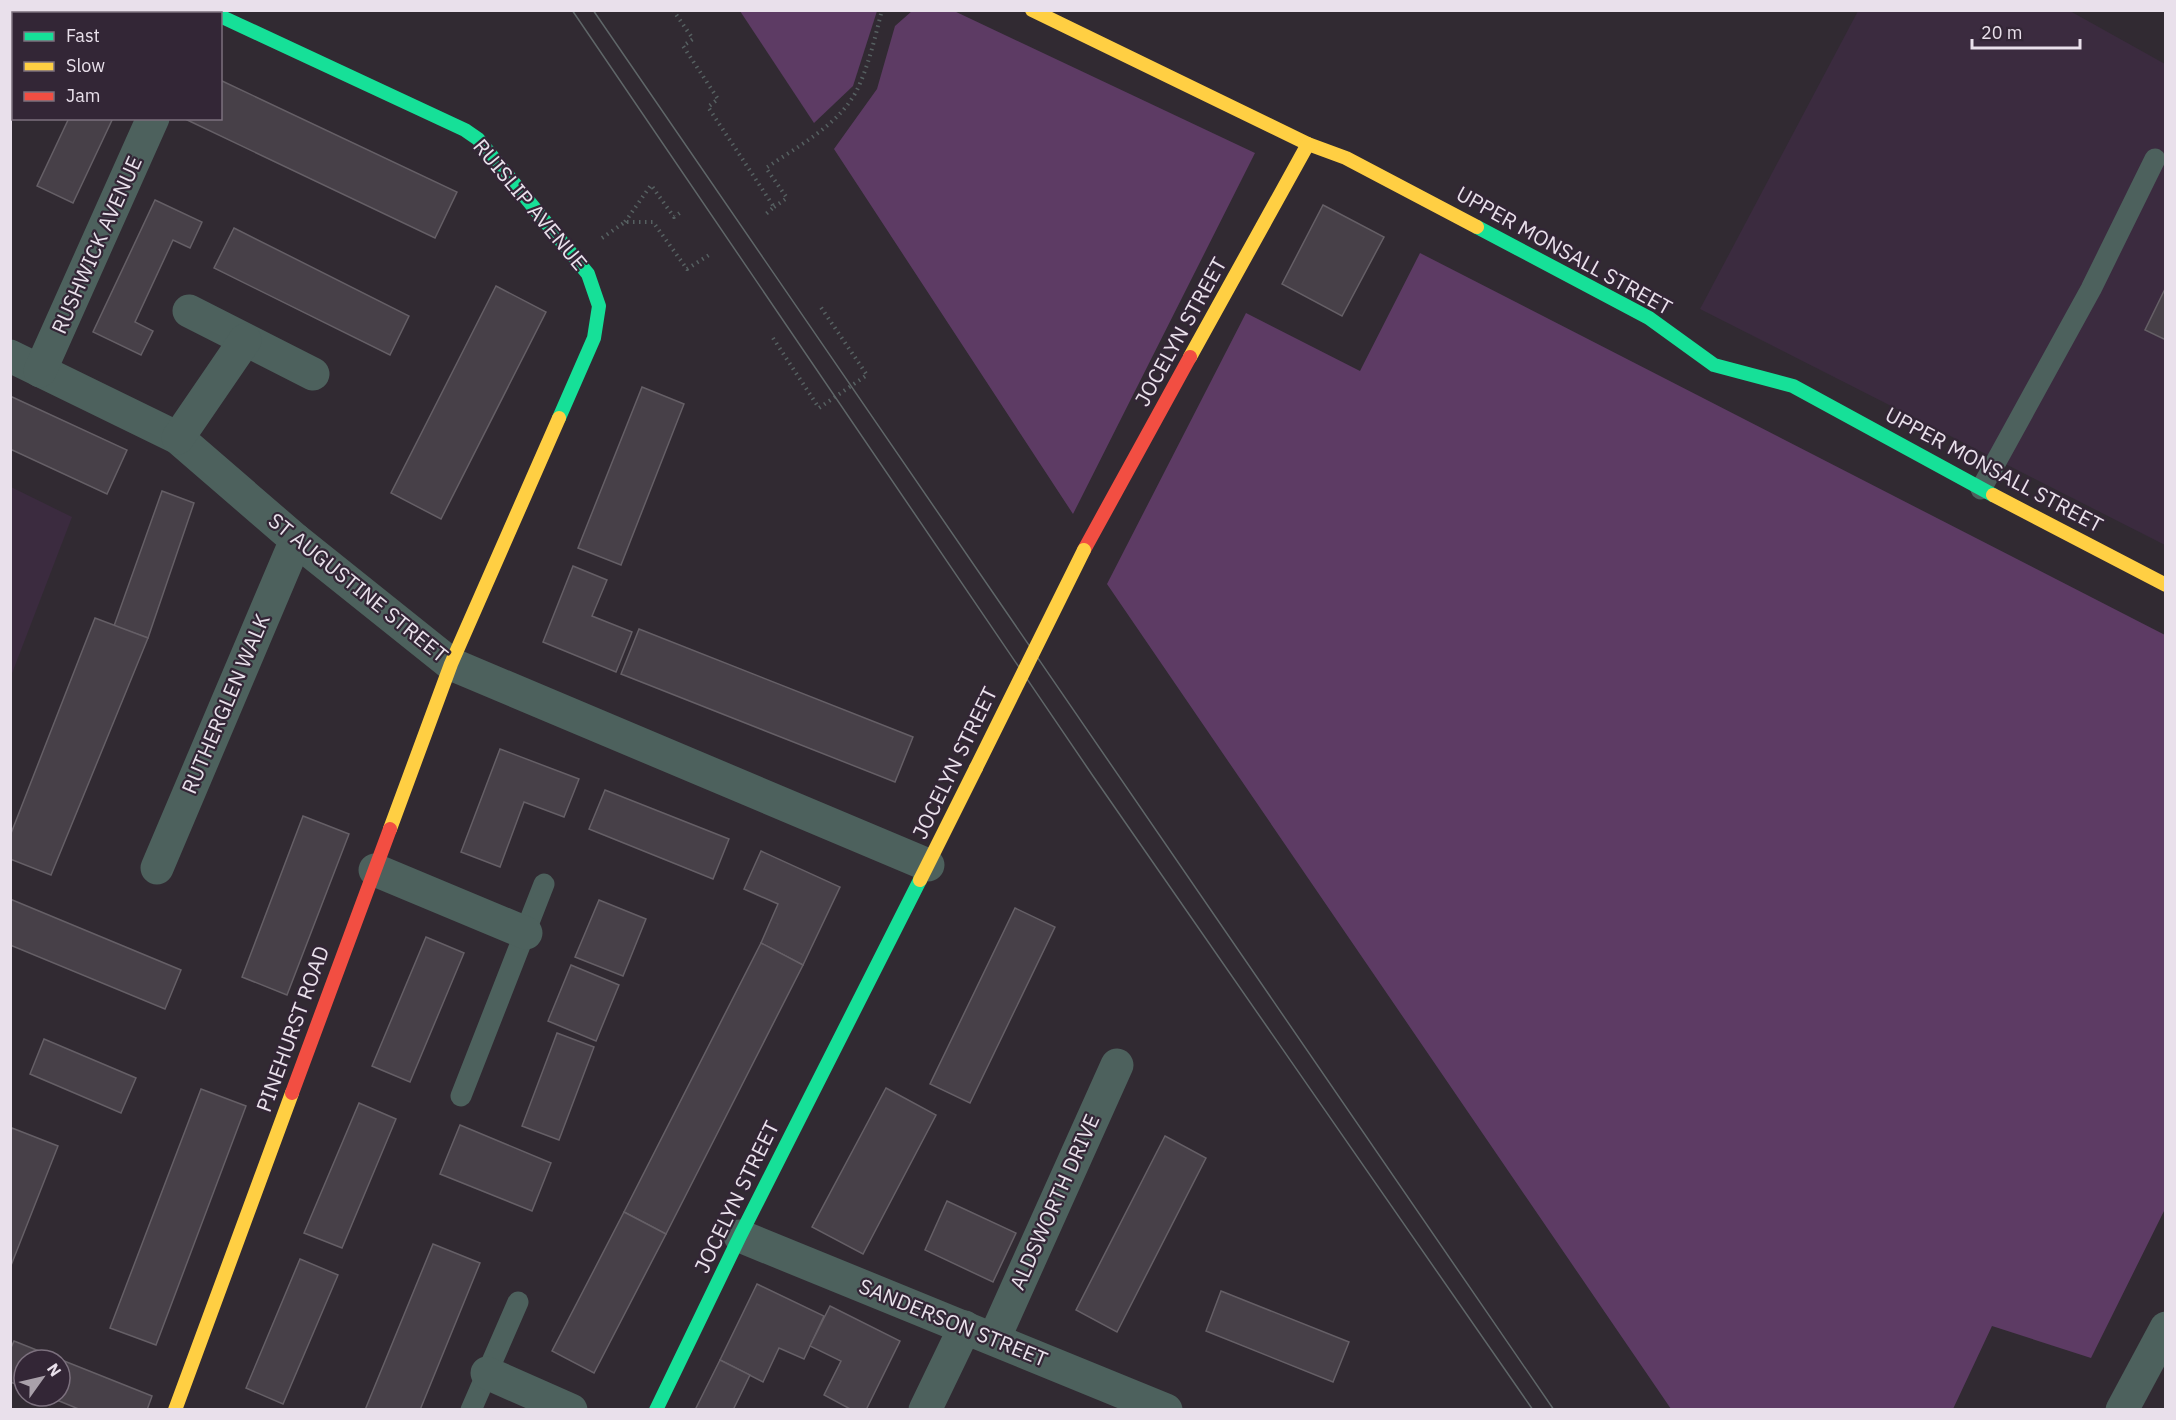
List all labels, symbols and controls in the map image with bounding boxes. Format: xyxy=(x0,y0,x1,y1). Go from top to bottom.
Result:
legend xyxy=(12,12,222,120)
scale bar xyxy=(1972,12,2080,50)
text: 20 m xyxy=(1981,21,2023,44)
text: Fast xyxy=(66,24,100,47)
text: Slow xyxy=(66,54,105,77)
text: Jam xyxy=(66,84,101,107)
street label: RUISLIP AVENUE xyxy=(467,133,594,276)
street label: RUSHWICK AVENUE xyxy=(44,151,148,338)
street label: UPPER MONSALL STREET xyxy=(1452,179,1677,321)
street label: JOCELYN STREET xyxy=(1128,252,1233,411)
street label: UPPER MONSALL STREET xyxy=(1881,400,2108,538)
street label: ST AUGUSTINE STREET xyxy=(263,506,454,668)
street label: RUTHERGLEN WALK xyxy=(175,609,276,798)
street label: JOCELYN STREET xyxy=(905,682,1003,843)
street label: PINEHURST ROAD xyxy=(249,942,335,1116)
street label: ALDSWORTH DRIVE xyxy=(1003,1109,1105,1294)
street label: JOCELYN STREET xyxy=(687,1116,785,1277)
street label: SANDERSON STREET xyxy=(855,1271,1052,1373)
north arrow xyxy=(12,1348,72,1408)
text: N xyxy=(43,1359,66,1380)

